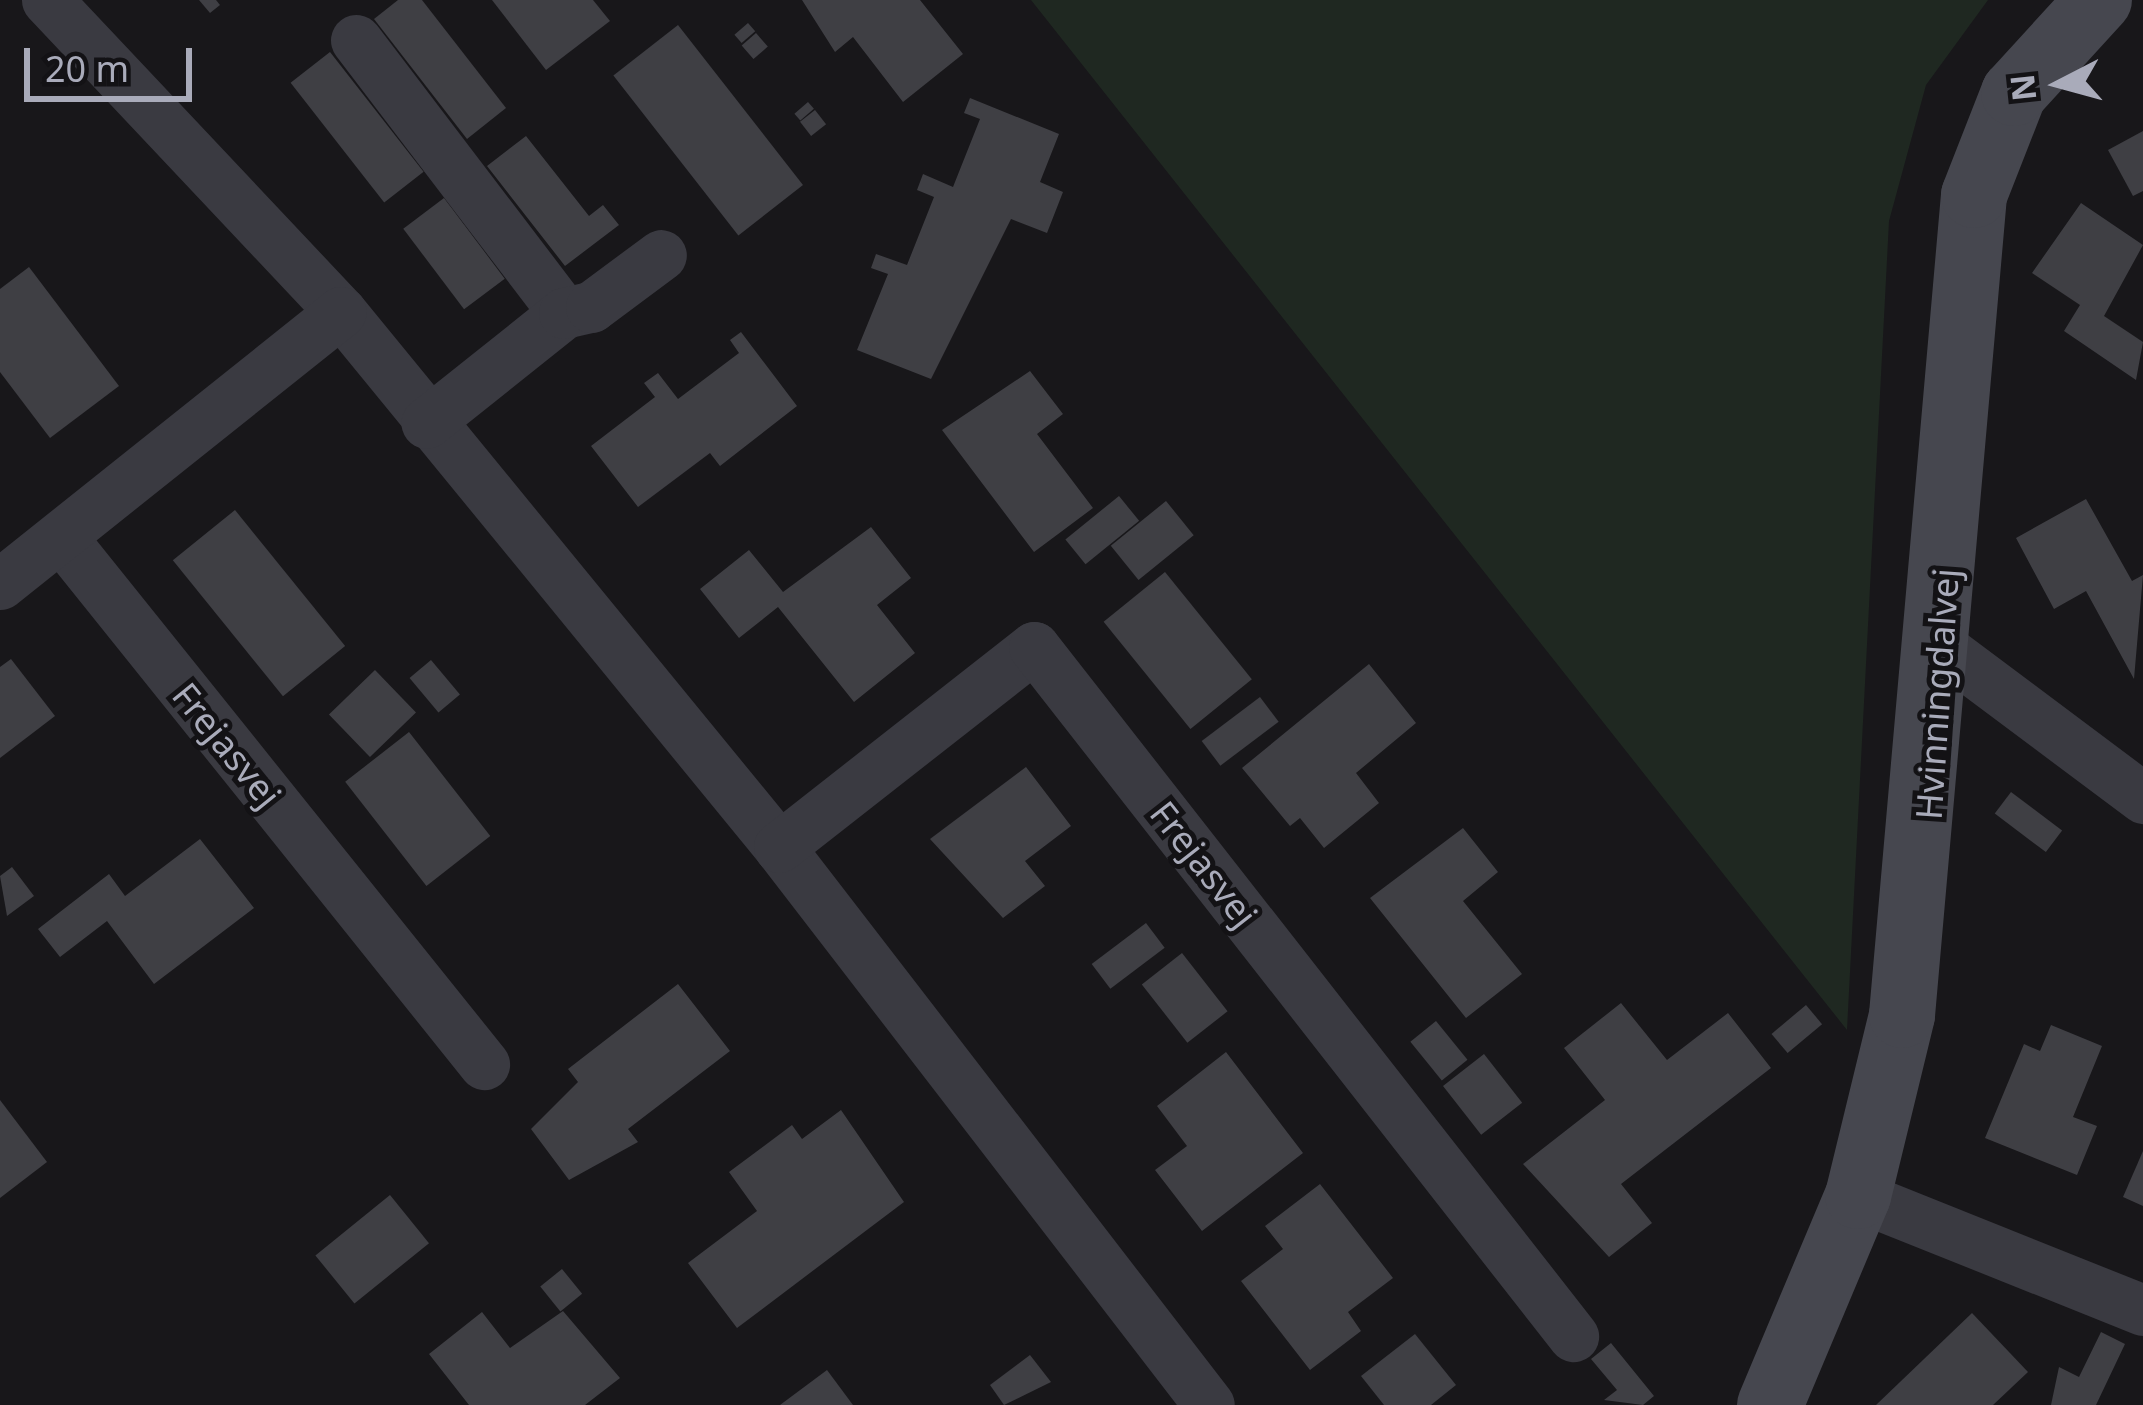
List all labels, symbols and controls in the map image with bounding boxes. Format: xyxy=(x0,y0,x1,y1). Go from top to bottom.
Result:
scale bar xyxy=(30,24,198,98)
north arrow xyxy=(1999,24,2119,144)
text: 20 m xyxy=(45,44,129,93)
text: N xyxy=(1999,72,2046,104)
street label: Hvinningdalvej xyxy=(1907,567,1967,821)
street label: Frejasvej xyxy=(164,674,290,816)
street label: Frejasvej xyxy=(1141,792,1267,936)

